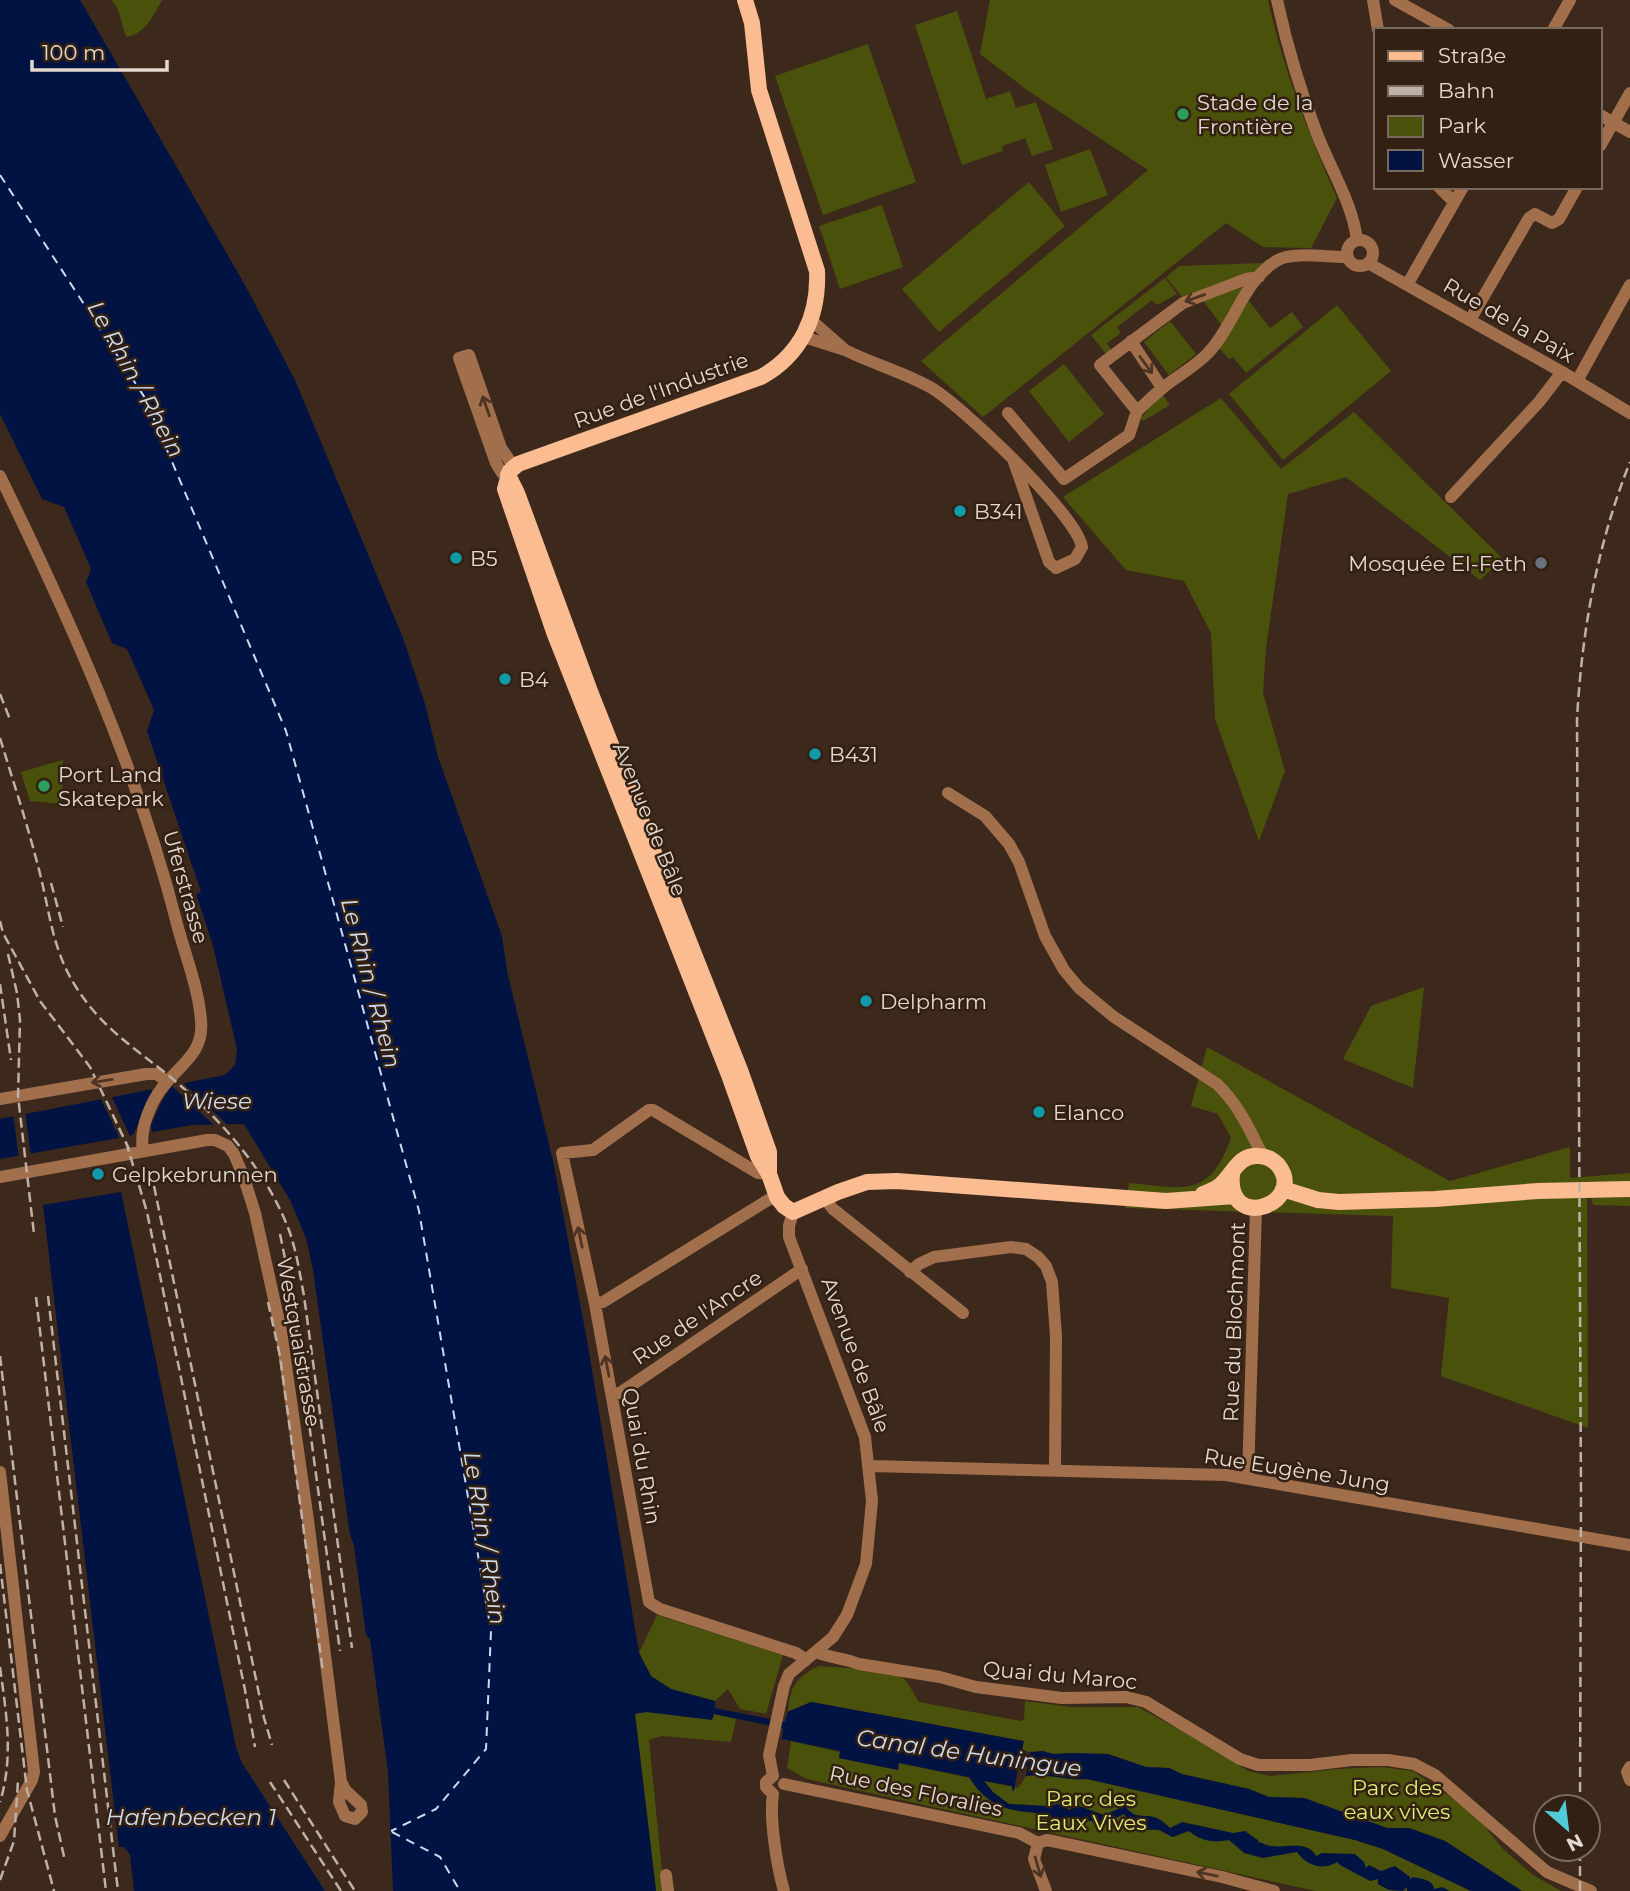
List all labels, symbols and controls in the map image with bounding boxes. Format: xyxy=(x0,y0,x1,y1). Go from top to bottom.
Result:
scale bar xyxy=(32,28,166,72)
legend xyxy=(1374,28,1602,189)
text: 100 m xyxy=(42,40,105,65)
text: Straße xyxy=(1438,43,1506,68)
text: Bahn xyxy=(1438,78,1495,103)
place label: Stade de la Frontière xyxy=(1197,90,1313,139)
marker: Stade de la Frontière xyxy=(1175,106,1191,122)
text: Park xyxy=(1438,113,1486,138)
text: Wasser xyxy=(1438,148,1514,173)
street label: Rue de la Paix xyxy=(1439,272,1579,368)
one-way arrow xyxy=(1184,293,1206,306)
water label: Le Rhin / Rhein xyxy=(81,296,191,462)
street label: Rue de l'Industrie xyxy=(570,347,752,433)
one-way arrow xyxy=(1138,355,1153,374)
one-way arrow xyxy=(479,395,491,417)
place label: B341 xyxy=(974,499,1023,524)
marker: B341 xyxy=(952,503,968,519)
place label: B5 xyxy=(470,546,498,571)
marker: B5 xyxy=(448,550,464,566)
place label: Mosquée El-Feth xyxy=(1348,551,1527,576)
marker: Mosquée El-Feth xyxy=(1533,555,1549,571)
place label: B4 xyxy=(519,667,549,692)
marker: B4 xyxy=(497,671,513,687)
street label: Avenue de Bâle xyxy=(608,738,692,900)
place label: B431 xyxy=(829,742,878,767)
marker: B431 xyxy=(807,746,823,762)
place label: Port Land Skatepark xyxy=(58,762,164,811)
marker: Port Land Skatepark xyxy=(36,778,52,794)
street label: Uferstrasse xyxy=(158,828,214,946)
water label: Le Rhin / Rhein xyxy=(335,895,407,1071)
place label: Delpharm xyxy=(880,989,987,1014)
marker: Delpharm xyxy=(858,993,874,1009)
one-way arrow xyxy=(91,1075,113,1088)
water label: Wiese xyxy=(182,1087,252,1115)
place label: Elanco xyxy=(1053,1100,1124,1125)
marker: Elanco xyxy=(1031,1104,1047,1120)
place label: Gelpkebrunnen xyxy=(112,1162,278,1187)
marker: Gelpkebrunnen xyxy=(90,1166,106,1182)
street label: Rue du Blochmont xyxy=(1218,1222,1250,1422)
one-way arrow xyxy=(573,1226,587,1249)
street label: Westquaistrasse xyxy=(272,1255,326,1429)
street label: Rue de l'Ancre xyxy=(628,1264,766,1370)
street label: Avenue de Bâle xyxy=(816,1274,896,1436)
one-way arrow xyxy=(599,1355,613,1378)
street label: Quai du Rhin xyxy=(618,1386,666,1526)
street label: Rue Eugène Jung xyxy=(1202,1443,1392,1497)
water label: Le Rhin / Rhein xyxy=(458,1450,512,1626)
street label: Quai du Maroc xyxy=(982,1656,1138,1694)
water label: Canal de Huningue xyxy=(855,1723,1083,1783)
street label: Rue des Floralies xyxy=(827,1760,1005,1822)
park label: Parc des eaux vives xyxy=(1344,1775,1450,1824)
park label: Parc des Eaux Vives xyxy=(1035,1786,1147,1835)
north arrow xyxy=(1532,1793,1602,1863)
water label: Hafenbecken 1 xyxy=(106,1803,276,1831)
text: N xyxy=(1563,1829,1587,1856)
one-way arrow xyxy=(1032,1856,1045,1878)
one-way arrow xyxy=(1196,1867,1219,1881)

